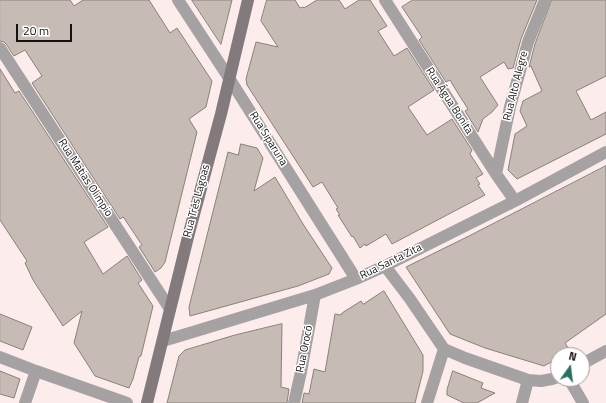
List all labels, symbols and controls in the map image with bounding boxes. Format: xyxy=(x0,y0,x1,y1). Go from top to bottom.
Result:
scale bar xyxy=(18,16,74,42)
text: 20 m xyxy=(23,21,49,40)
street label: Rua Alto Alegre xyxy=(501,50,531,122)
street label: Rua Água Bonita xyxy=(423,65,475,137)
street label: Rua Siparuna xyxy=(246,110,290,168)
street label: Rua Matias Olímpio xyxy=(55,137,115,219)
street label: Rua Três Lagoas xyxy=(181,163,213,239)
street label: Rua Santa Zita xyxy=(358,241,424,283)
street label: Rua Orocó xyxy=(294,324,316,374)
north arrow xyxy=(550,347,590,387)
text: N xyxy=(567,348,578,365)

